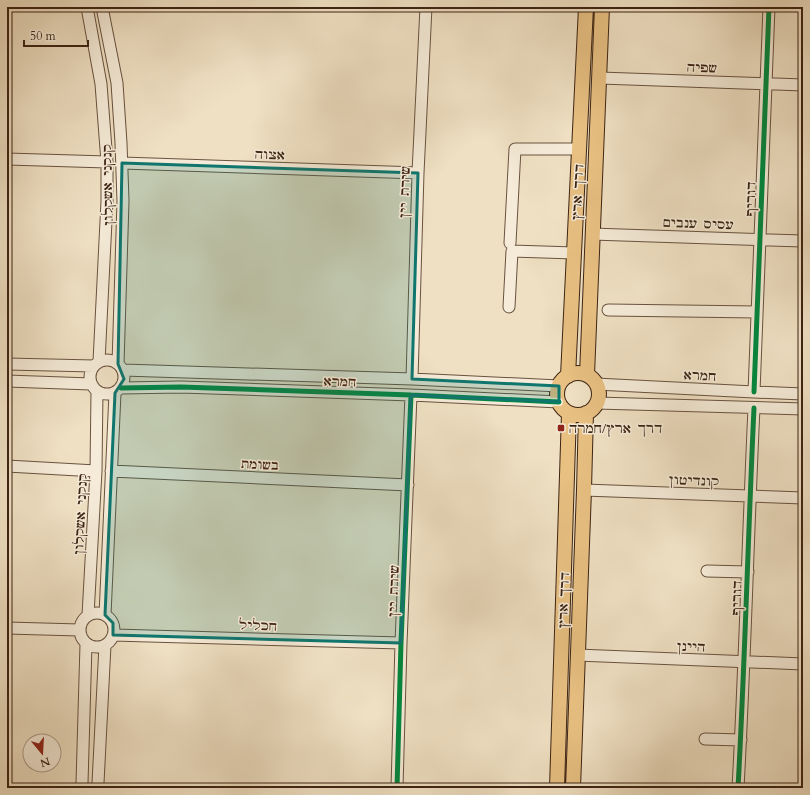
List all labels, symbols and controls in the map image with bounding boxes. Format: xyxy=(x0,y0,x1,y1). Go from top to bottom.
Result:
scale bar xyxy=(24,22,88,48)
text: 50 m xyxy=(30,28,57,44)
street label: שפיה xyxy=(687,58,717,78)
street label: קנקני אשקלון xyxy=(98,144,118,226)
street label: אצוה xyxy=(255,145,285,165)
street label: דרך ארץ xyxy=(568,164,588,220)
street label: שירת יין xyxy=(395,166,415,218)
street label: דוריף xyxy=(741,181,761,217)
street label: עסיס ענבים xyxy=(662,214,734,234)
street label: חמרא xyxy=(683,366,717,386)
street label: חמרא xyxy=(323,372,357,392)
place label: דרך ארץ/חמרה xyxy=(569,420,662,438)
marker: דרך ארץ/חמרה xyxy=(556,423,566,433)
street label: בשומת xyxy=(240,455,279,475)
street label: קונדיטון xyxy=(668,471,720,491)
street label: קנקני אשקלון xyxy=(70,473,92,555)
street label: שירת יין xyxy=(384,565,404,617)
street label: דרך ארץ xyxy=(554,572,574,628)
street label: דוריף xyxy=(727,580,747,616)
street label: חכליל xyxy=(239,616,277,636)
street label: היינן xyxy=(676,638,706,656)
north arrow xyxy=(22,733,62,773)
text: N xyxy=(38,753,52,771)

